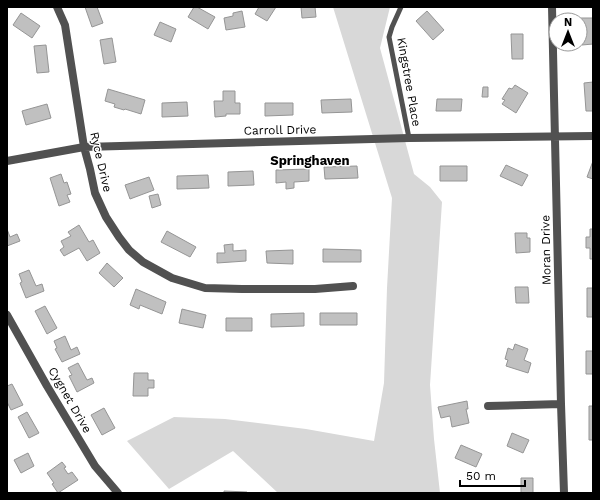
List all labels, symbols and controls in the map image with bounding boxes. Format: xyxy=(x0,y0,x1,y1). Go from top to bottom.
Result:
north arrow xyxy=(548,12,588,52)
text: N xyxy=(564,16,572,29)
street label: Kingstree Place xyxy=(394,36,424,128)
street label: Carroll Drive xyxy=(244,122,317,138)
street label: Ryce Drive xyxy=(87,131,115,194)
district label: Springhaven xyxy=(270,153,350,168)
street label: Moran Drive xyxy=(538,215,554,285)
street label: Cygnet Drive xyxy=(45,364,95,436)
scale bar xyxy=(460,462,525,488)
text: 50 m xyxy=(466,469,496,483)

